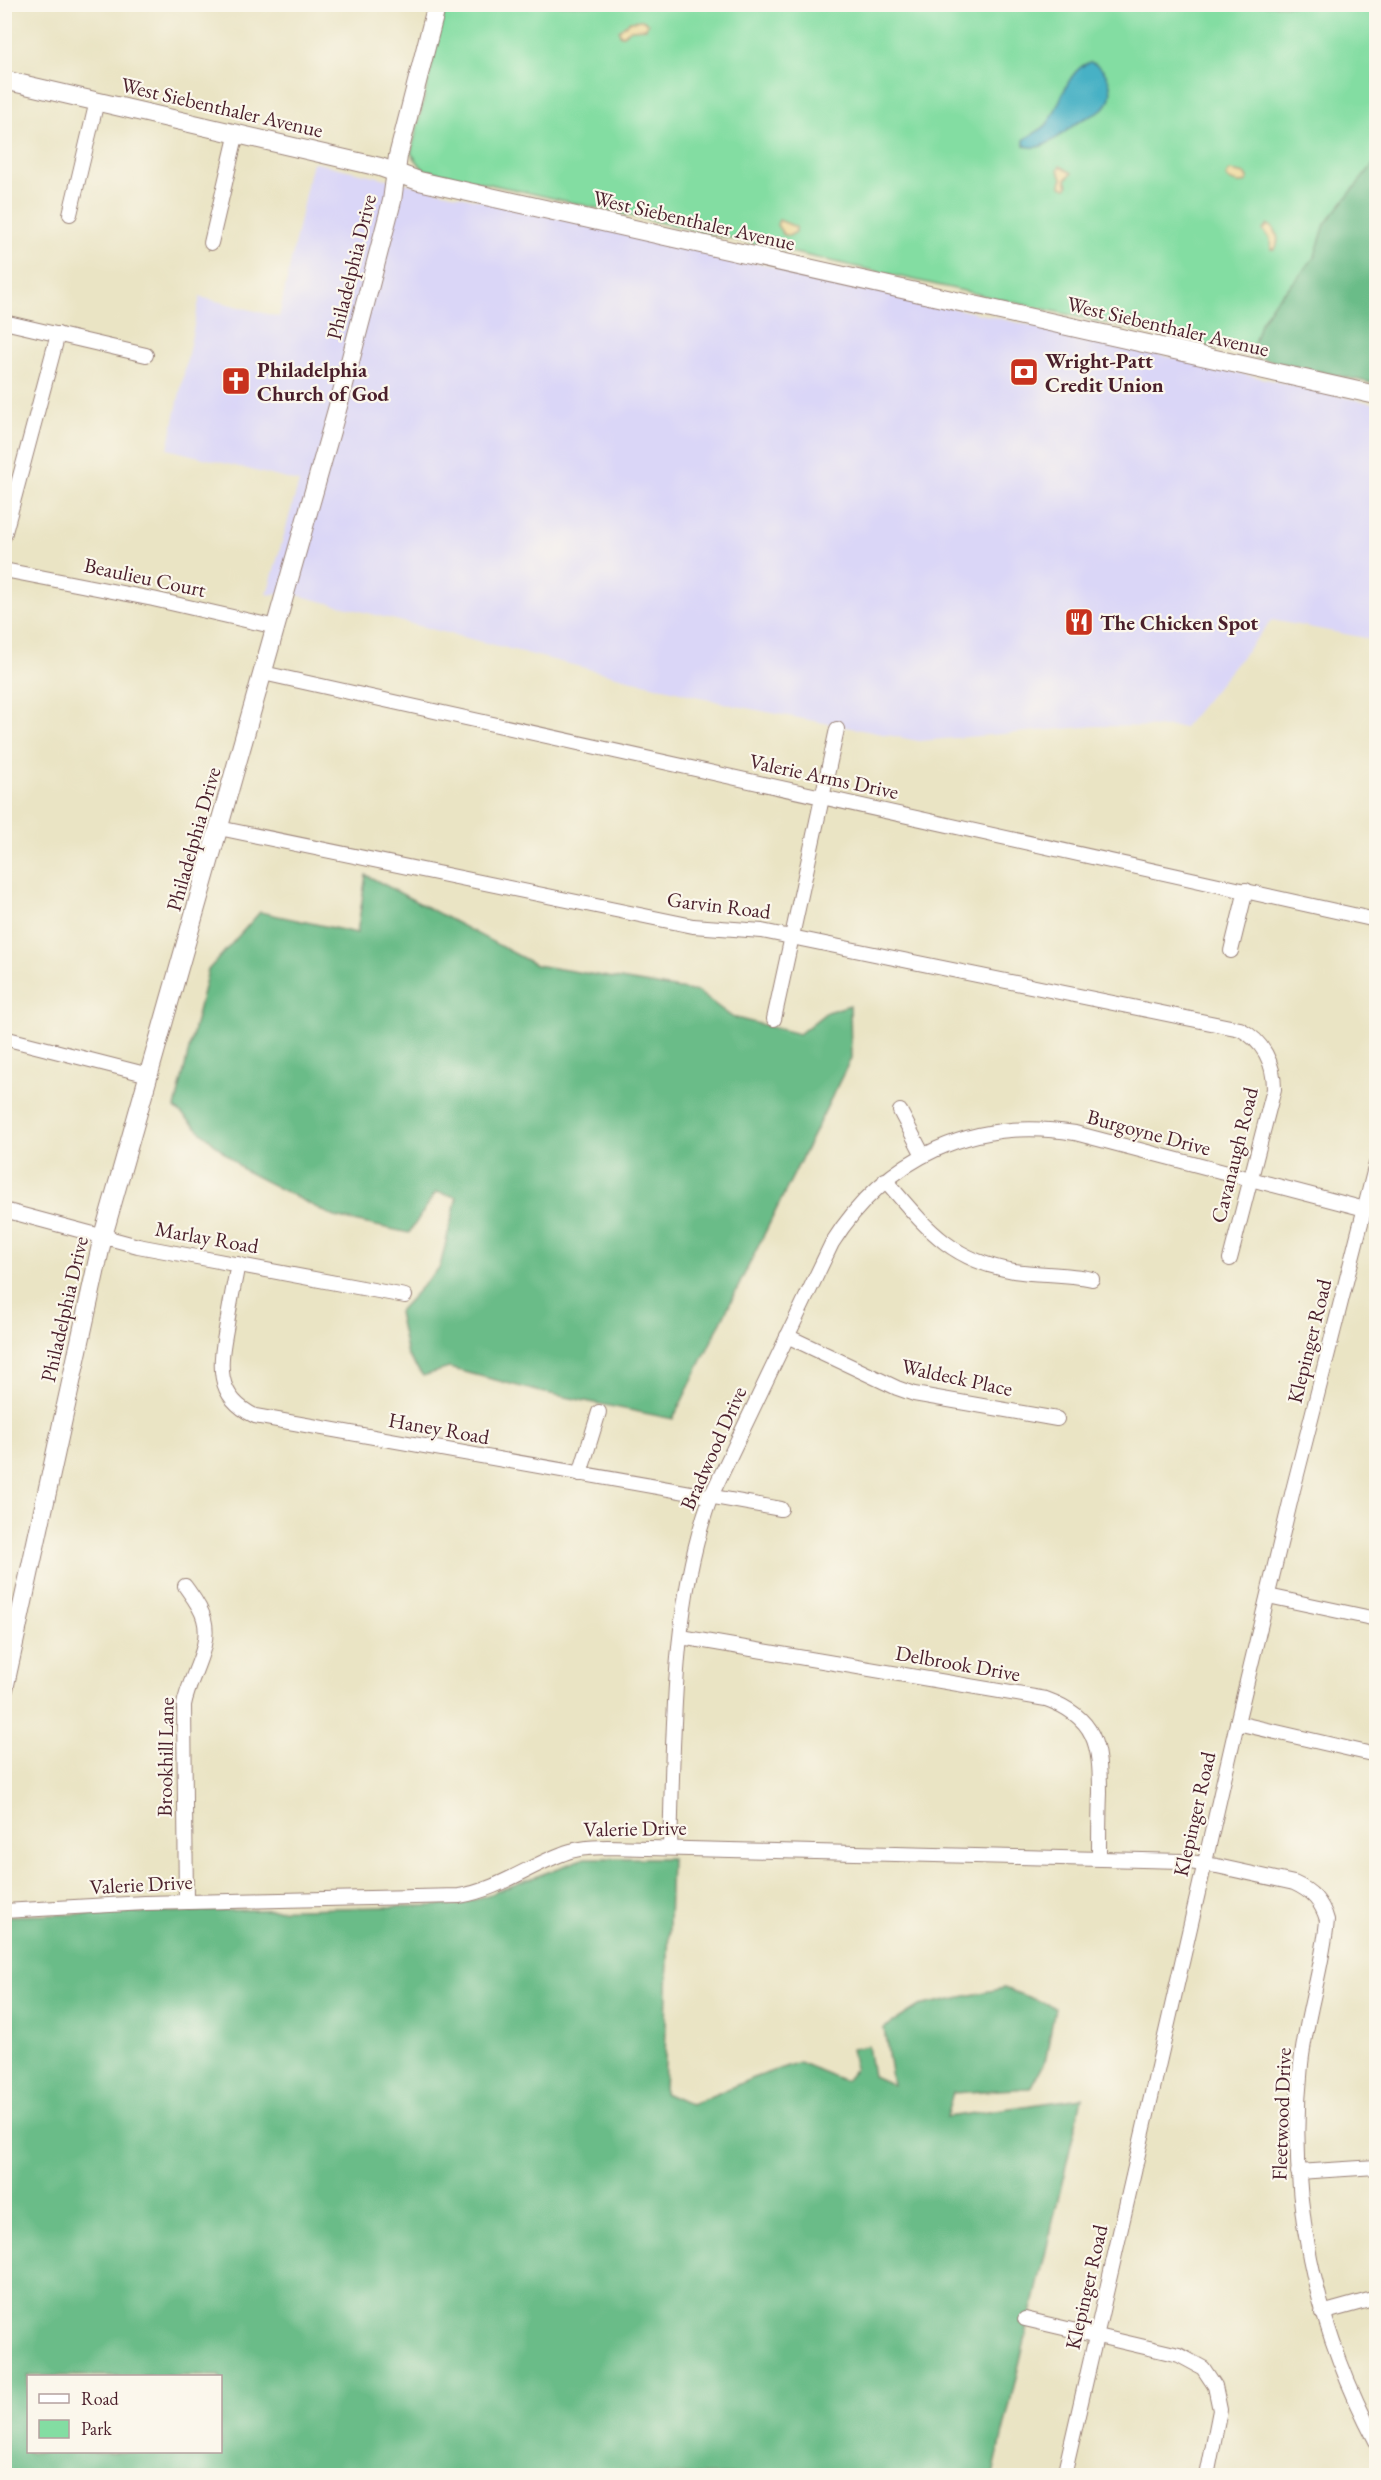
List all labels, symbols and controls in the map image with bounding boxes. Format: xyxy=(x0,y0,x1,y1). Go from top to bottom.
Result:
street label: West Siebenthaler Avenue xyxy=(118,71,326,143)
street label: West Siebenthaler Avenue xyxy=(590,184,798,256)
street label: Philadelphia Drive xyxy=(320,192,382,342)
street label: West Siebenthaler Avenue xyxy=(1064,290,1272,362)
place label: Wright-Patt Credit Union xyxy=(1045,347,1164,398)
place label: Philadelphia Church of God xyxy=(257,356,390,407)
bank icon: Wright-Patt Credit Union xyxy=(1008,356,1040,388)
church icon: Philadelphia Church of God xyxy=(220,365,252,397)
street label: Beaulieu Court xyxy=(82,551,209,603)
restaurant icon: The Chicken Spot xyxy=(1063,606,1095,638)
place label: The Chicken Spot xyxy=(1100,609,1258,636)
street label: Valerie Arms Drive xyxy=(747,747,901,805)
street label: Philadelphia Drive xyxy=(160,764,226,914)
street label: Garvin Road xyxy=(666,885,773,925)
street label: Cavanaugh Road xyxy=(1204,1084,1264,1226)
street label: Burgoyne Drive xyxy=(1084,1103,1214,1161)
street label: Marlay Road xyxy=(153,1215,261,1259)
street label: Philadelphia Drive xyxy=(34,1233,94,1385)
street label: Klepinger Road xyxy=(1281,1276,1338,1406)
street label: Waldeck Place xyxy=(899,1352,1015,1402)
street label: Bradwood Drive xyxy=(674,1382,752,1514)
street label: Haney Road xyxy=(386,1406,492,1450)
street label: Delbrook Drive xyxy=(893,1639,1023,1687)
street label: Brookhill Lane xyxy=(150,1697,180,1817)
street label: Klepinger Road xyxy=(1167,1749,1222,1879)
street label: Valerie Drive xyxy=(583,1814,687,1842)
street label: Valerie Drive xyxy=(89,1868,193,1900)
street label: Fleetwood Drive xyxy=(1265,2047,1297,2181)
street label: Klepinger Road xyxy=(1059,2222,1114,2352)
legend xyxy=(27,2375,222,2453)
text: Road xyxy=(81,2387,120,2410)
text: Park xyxy=(81,2417,112,2440)

